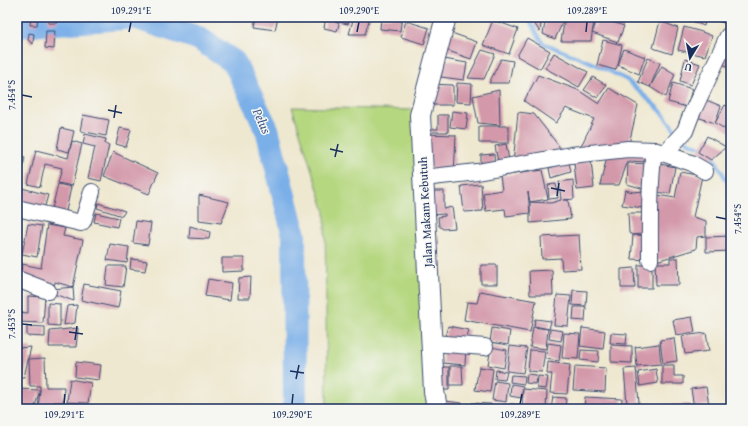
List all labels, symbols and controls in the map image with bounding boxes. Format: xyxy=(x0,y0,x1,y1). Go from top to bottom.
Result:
text: 109.291°E xyxy=(111,3,151,18)
text: 109.290°E xyxy=(339,3,379,18)
text: 109.289°E xyxy=(567,3,607,18)
north arrow xyxy=(670,38,710,78)
text: U xyxy=(683,59,693,76)
text: 7.454°S xyxy=(4,80,19,110)
water label: Pelus xyxy=(248,104,276,137)
street label: Jalan Makam Kebutuh xyxy=(414,156,436,270)
text: 7.454°S xyxy=(730,204,745,234)
text: 7.453°S xyxy=(4,309,19,339)
text: 109.291°E xyxy=(44,407,84,422)
text: 109.290°E xyxy=(272,407,312,422)
text: 109.289°E xyxy=(500,407,540,422)

